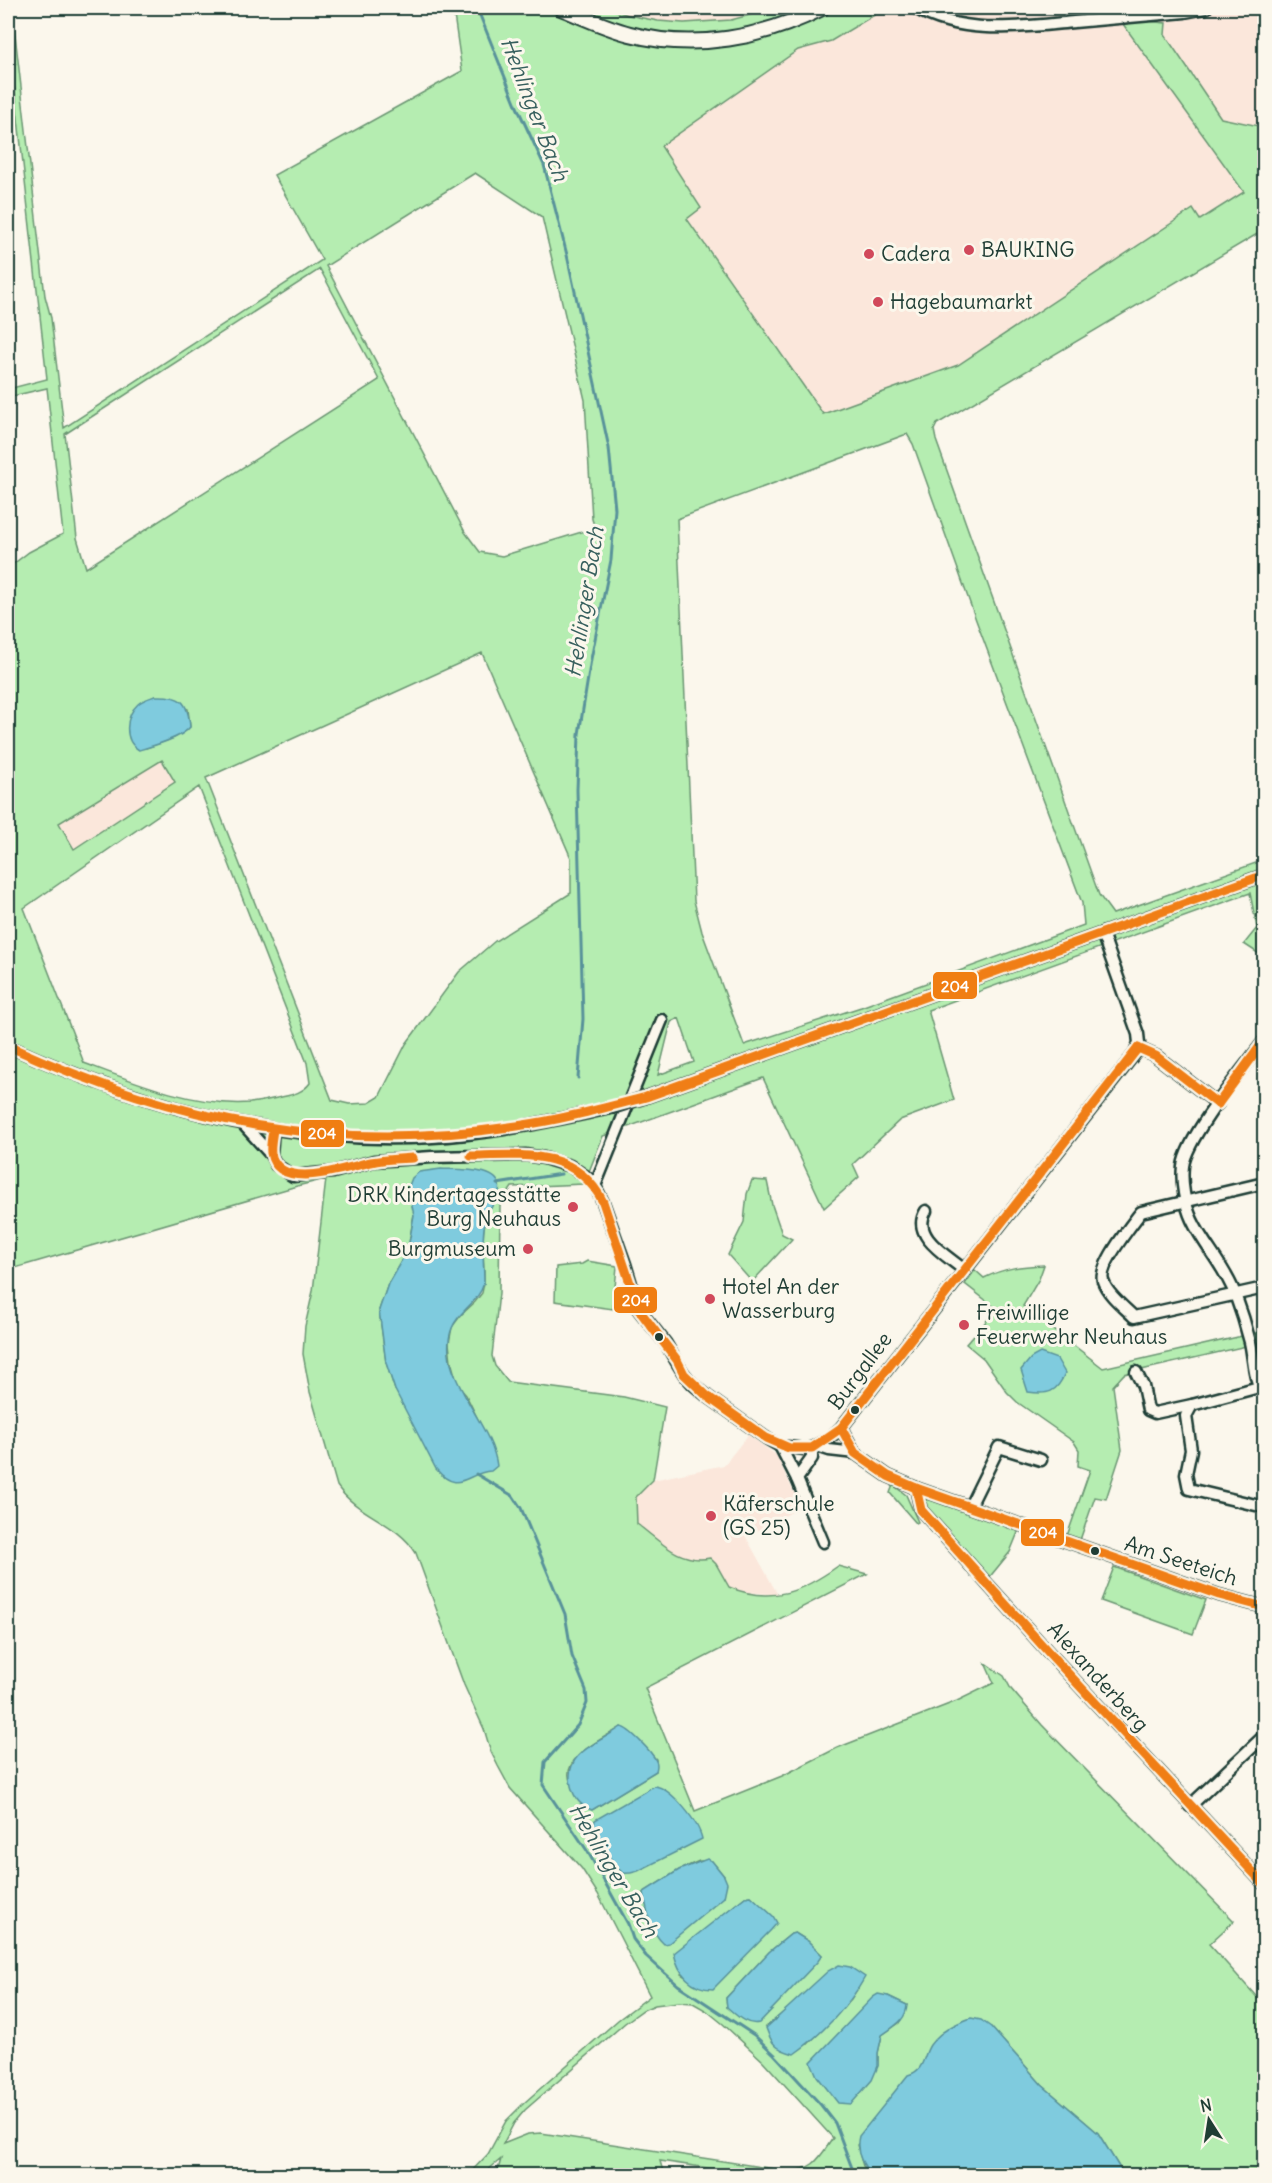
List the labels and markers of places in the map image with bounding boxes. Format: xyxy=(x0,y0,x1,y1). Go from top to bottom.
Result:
place label: BAUKING xyxy=(981,236,1074,263)
place label: Cadera xyxy=(881,240,950,267)
marker: BAUKING xyxy=(962,243,976,257)
marker: Cadera xyxy=(862,247,876,261)
place label: Hagebaumarkt xyxy=(890,288,1033,315)
marker: Hagebaumarkt xyxy=(871,295,885,309)
place label: DRK Kindertagesstätte Burg Neuhaus xyxy=(347,1181,561,1232)
marker: DRK Kindertagesstätte Burg Neuhaus xyxy=(566,1200,580,1214)
place label: Burgmuseum xyxy=(388,1235,516,1262)
marker: Burgmuseum xyxy=(521,1242,535,1256)
place label: Hotel An der Wasserburg xyxy=(722,1273,840,1324)
marker: Hotel An der Wasserburg xyxy=(703,1292,717,1306)
place label: Freiwillige Feuerwehr Neuhaus xyxy=(976,1299,1167,1350)
marker: Freiwillige Feuerwehr Neuhaus xyxy=(957,1318,971,1332)
unlabelled marker xyxy=(653,1331,665,1343)
unlabelled marker xyxy=(849,1404,861,1416)
place label: Käferschule (GS 25) xyxy=(723,1490,835,1541)
marker: Käferschule (GS 25) xyxy=(704,1509,718,1523)
unlabelled marker xyxy=(1089,1545,1101,1557)

